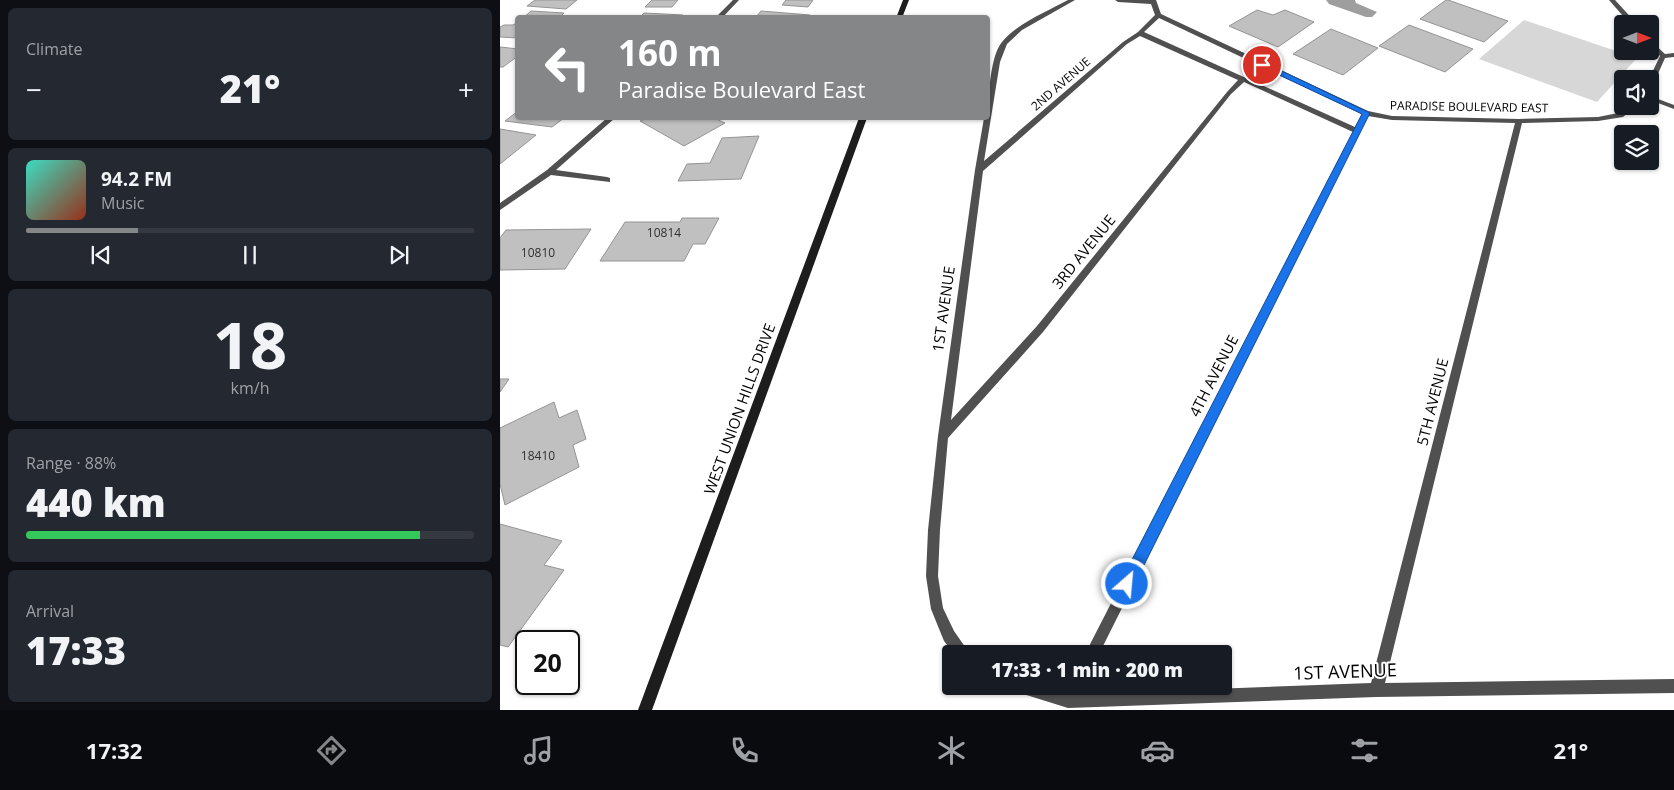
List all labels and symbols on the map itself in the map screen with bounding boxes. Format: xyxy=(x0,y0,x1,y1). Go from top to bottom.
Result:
north arrow xyxy=(1614,15,1659,60)
pin xyxy=(1241,44,1283,86)
street label: 2ND AVENUE xyxy=(1027,53,1094,114)
street label: PARADISE BOULEVARD EAST xyxy=(1390,97,1549,116)
street label: 3RD AVENUE xyxy=(1047,210,1119,293)
house number: 10814 xyxy=(647,224,681,241)
house number: 10810 xyxy=(521,244,555,261)
street label: 1ST AVENUE xyxy=(927,265,959,353)
street label: WEST UNION HILLS DRIVE xyxy=(699,320,779,497)
street label: 4TH AVENUE xyxy=(1184,331,1242,420)
street label: 5TH AVENUE xyxy=(1412,356,1453,447)
house number: 18410 xyxy=(521,447,555,464)
position arrow xyxy=(1100,557,1152,609)
speed limit sign: 20 xyxy=(515,630,580,695)
street label: 1ST AVENUE xyxy=(1293,657,1397,685)

